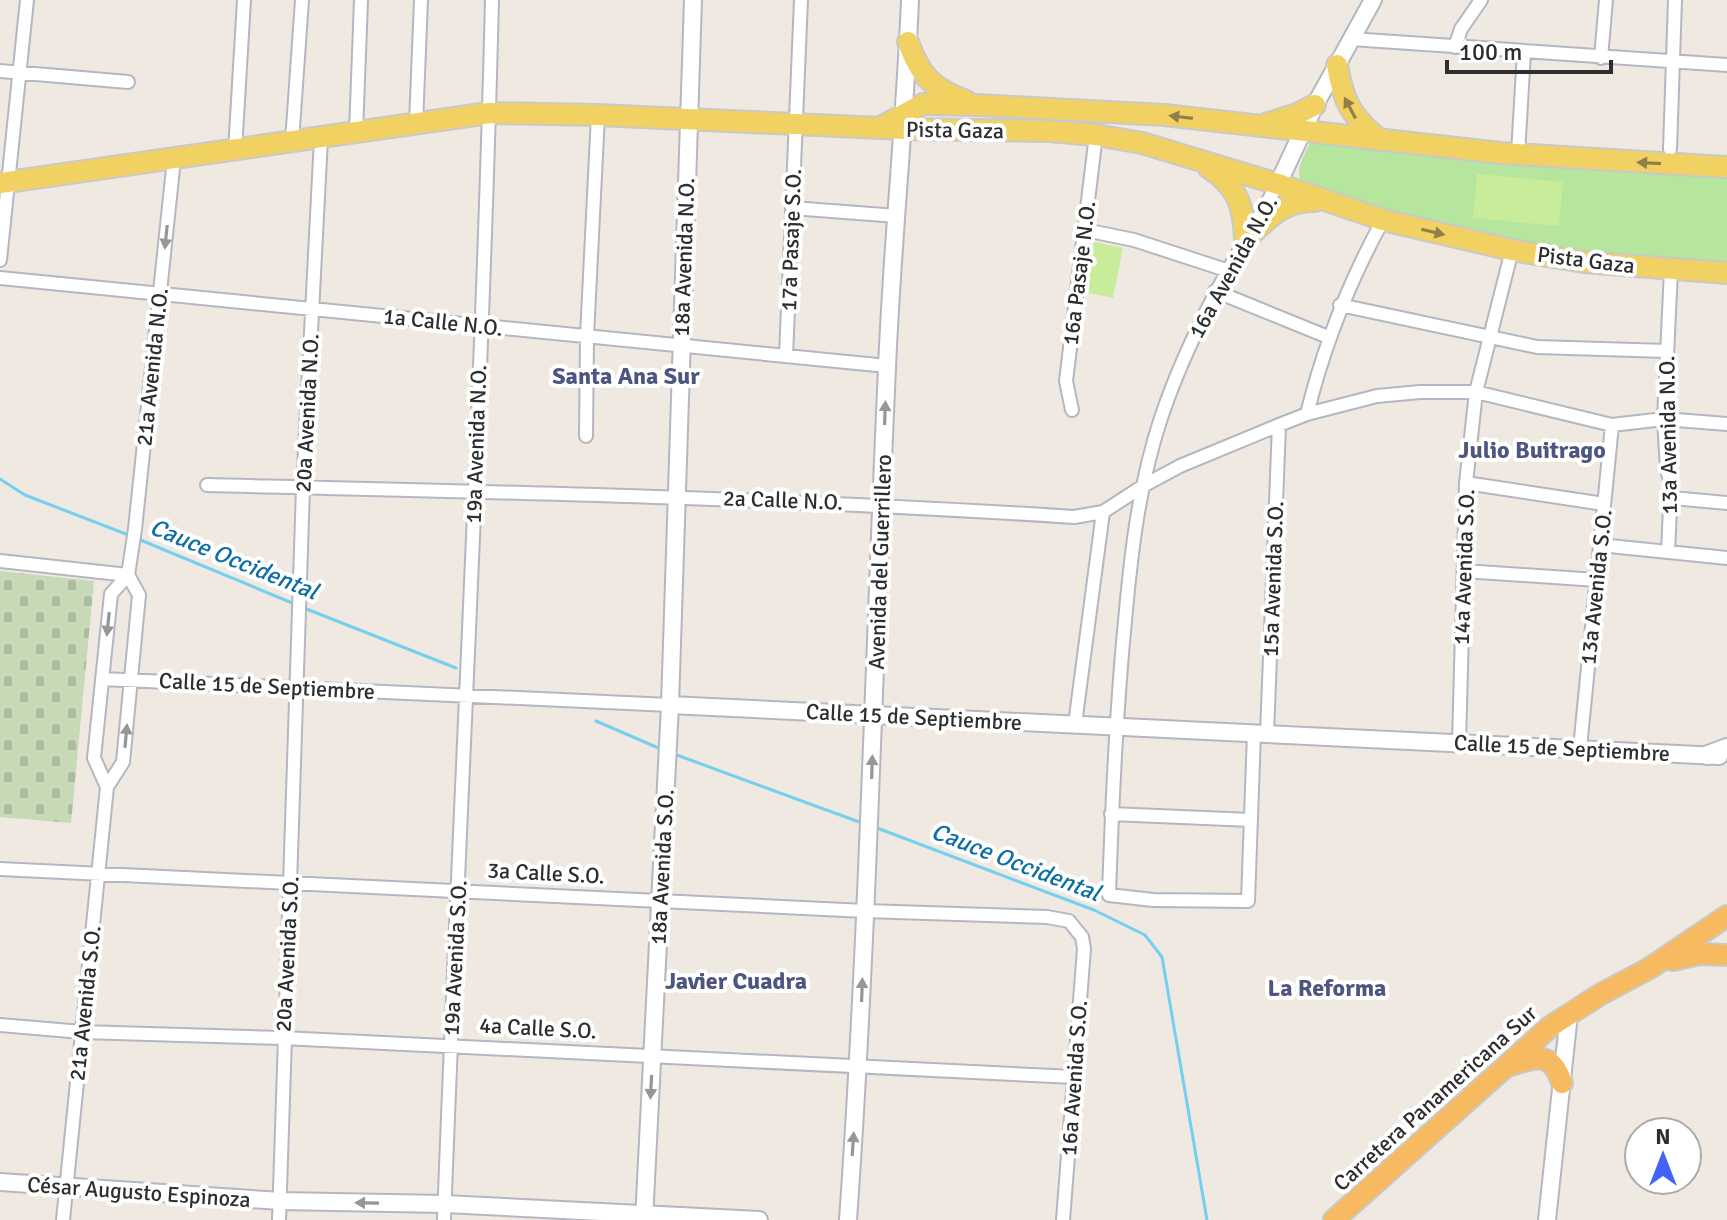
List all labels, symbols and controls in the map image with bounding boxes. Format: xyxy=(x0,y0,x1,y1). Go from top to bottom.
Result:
scale bar xyxy=(1447,24,1611,74)
text: 100 m xyxy=(1459,37,1522,67)
one-way arrow xyxy=(1344,96,1357,119)
one-way arrow xyxy=(1168,110,1193,123)
street label: Pista Gaza xyxy=(906,116,1004,144)
one-way arrow xyxy=(1636,156,1661,169)
street label: 17a Pasaje S.O. xyxy=(775,168,807,312)
street label: 18a Avenida N.O. xyxy=(668,177,700,337)
street label: 16a Avenida N.O. xyxy=(1183,191,1283,343)
street label: 16a Pasaje N.O. xyxy=(1057,199,1101,347)
one-way arrow xyxy=(159,225,172,250)
one-way arrow xyxy=(1420,226,1445,238)
street label: Pista Gaza xyxy=(1536,241,1636,279)
street label: 21a Avenida N.O. xyxy=(130,287,174,447)
street label: 1a Calle N.O. xyxy=(382,302,504,342)
street label: 20a Avenida N.O. xyxy=(289,333,325,493)
street label: 13a Avenida N.O. xyxy=(1653,355,1683,515)
district label: Santa Ana Sur xyxy=(552,361,700,391)
street label: 19a Avenida N.O. xyxy=(460,364,492,524)
one-way arrow xyxy=(879,400,892,425)
district label: Julio Buitrago xyxy=(1458,435,1606,465)
street label: Avenida del Guerrillero xyxy=(863,454,897,670)
street label: 2a Calle N.O. xyxy=(722,484,844,516)
street label: 14a Avenida S.O. xyxy=(1448,488,1480,646)
street label: 15a Avenida S.O. xyxy=(1257,500,1289,658)
street label: 13a Avenida S.O. xyxy=(1574,508,1618,666)
water label: Cauce Occidental xyxy=(146,512,324,607)
one-way arrow xyxy=(101,611,114,636)
street label: Calle 15 de Septiembre xyxy=(158,667,376,705)
street label: Calle 15 de Septiembre xyxy=(805,698,1023,736)
one-way arrow xyxy=(120,723,133,748)
street label: Calle 15 de Septiembre xyxy=(1453,729,1671,767)
one-way arrow xyxy=(866,754,879,779)
street label: 18a Avenida S.O. xyxy=(644,788,680,946)
water label: Cauce Occidental xyxy=(927,816,1107,909)
street label: 3a Calle S.O. xyxy=(487,856,605,890)
street label: 20a Avenida S.O. xyxy=(269,875,305,1033)
street label: 19a Avenida S.O. xyxy=(437,879,473,1037)
street label: 21a Avenida S.O. xyxy=(63,924,107,1082)
district label: Javier Cuadra xyxy=(665,966,807,996)
district label: La Reforma xyxy=(1268,973,1386,1003)
one-way arrow xyxy=(855,977,868,1002)
street label: 16a Avenida S.O. xyxy=(1055,999,1093,1157)
street label: Carretera Panamericana Sur xyxy=(1328,999,1542,1197)
street label: 4a Calle S.O. xyxy=(479,1011,597,1045)
one-way arrow xyxy=(644,1075,657,1100)
north arrow xyxy=(1623,1116,1703,1196)
text: N xyxy=(1655,1123,1671,1150)
one-way arrow xyxy=(847,1131,860,1156)
street label: César Augusto Espinoza xyxy=(26,1171,252,1213)
one-way arrow xyxy=(354,1196,379,1209)

